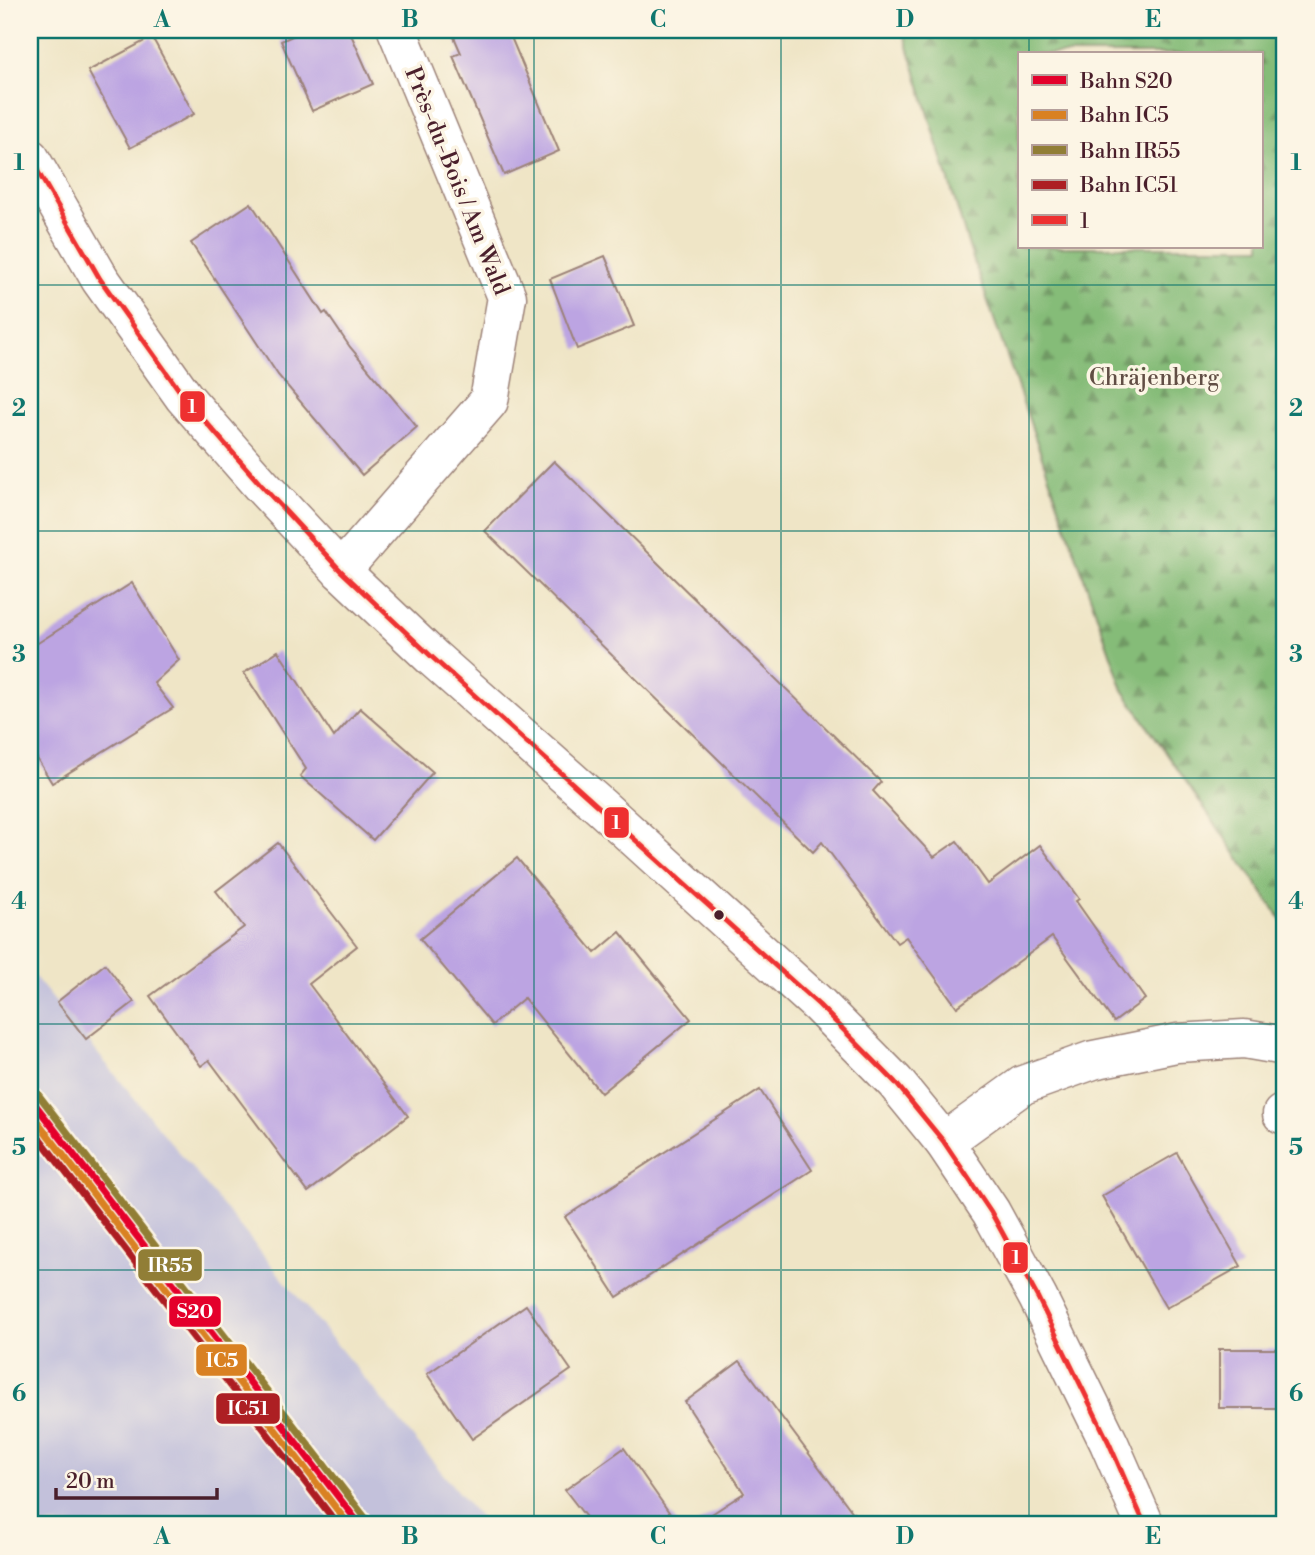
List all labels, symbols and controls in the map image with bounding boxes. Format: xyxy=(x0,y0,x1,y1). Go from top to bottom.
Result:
text: A xyxy=(153,6,171,34)
text: B xyxy=(401,6,419,34)
text: C xyxy=(650,6,666,34)
text: D xyxy=(896,6,914,34)
text: E xyxy=(1145,6,1161,34)
legend xyxy=(1018,52,1262,248)
street label: Près-du-Bois / Am Wald xyxy=(398,63,516,299)
text: Bahn S20 xyxy=(1079,69,1173,95)
text: Bahn IC5 xyxy=(1079,103,1169,129)
text: Bahn IR55 xyxy=(1079,139,1180,165)
text: 1 xyxy=(13,149,25,177)
text: 1 xyxy=(1290,149,1302,177)
text: Bahn IC51 xyxy=(1079,173,1178,199)
text: 1 xyxy=(1080,209,1089,235)
park label: Chräjenberg xyxy=(1089,364,1219,392)
line badge: 1 xyxy=(179,390,206,423)
text: 2 xyxy=(12,395,26,423)
text: 1 xyxy=(187,395,197,419)
text: 2 xyxy=(1289,395,1303,423)
text: 3 xyxy=(12,641,26,669)
text: 3 xyxy=(1289,641,1303,669)
line badge: 1 xyxy=(603,806,630,839)
text: 1 xyxy=(611,811,621,835)
text: 4 xyxy=(11,888,27,916)
text: 4 xyxy=(1288,888,1304,916)
unlabelled marker xyxy=(712,908,726,922)
text: 5 xyxy=(12,1134,26,1162)
text: 5 xyxy=(1289,1134,1303,1162)
line badge: 1 xyxy=(1002,1241,1029,1274)
text: 1 xyxy=(1011,1246,1021,1270)
line badge: IR55 xyxy=(137,1248,203,1282)
text: IR55 xyxy=(148,1254,193,1278)
line badge: S20 xyxy=(168,1295,222,1328)
text: S20 xyxy=(177,1300,213,1324)
line badge: IC5 xyxy=(195,1343,248,1377)
text: IC5 xyxy=(206,1349,239,1373)
text: 6 xyxy=(12,1380,26,1408)
text: 6 xyxy=(1289,1380,1303,1408)
line badge: IC51 xyxy=(215,1392,281,1425)
text: IC51 xyxy=(227,1397,269,1421)
scale bar xyxy=(56,1457,217,1501)
text: 20 m xyxy=(66,1469,115,1495)
text: A xyxy=(153,1523,171,1551)
text: B xyxy=(401,1523,419,1551)
text: C xyxy=(650,1523,666,1551)
text: D xyxy=(896,1523,914,1551)
text: E xyxy=(1145,1523,1161,1551)

